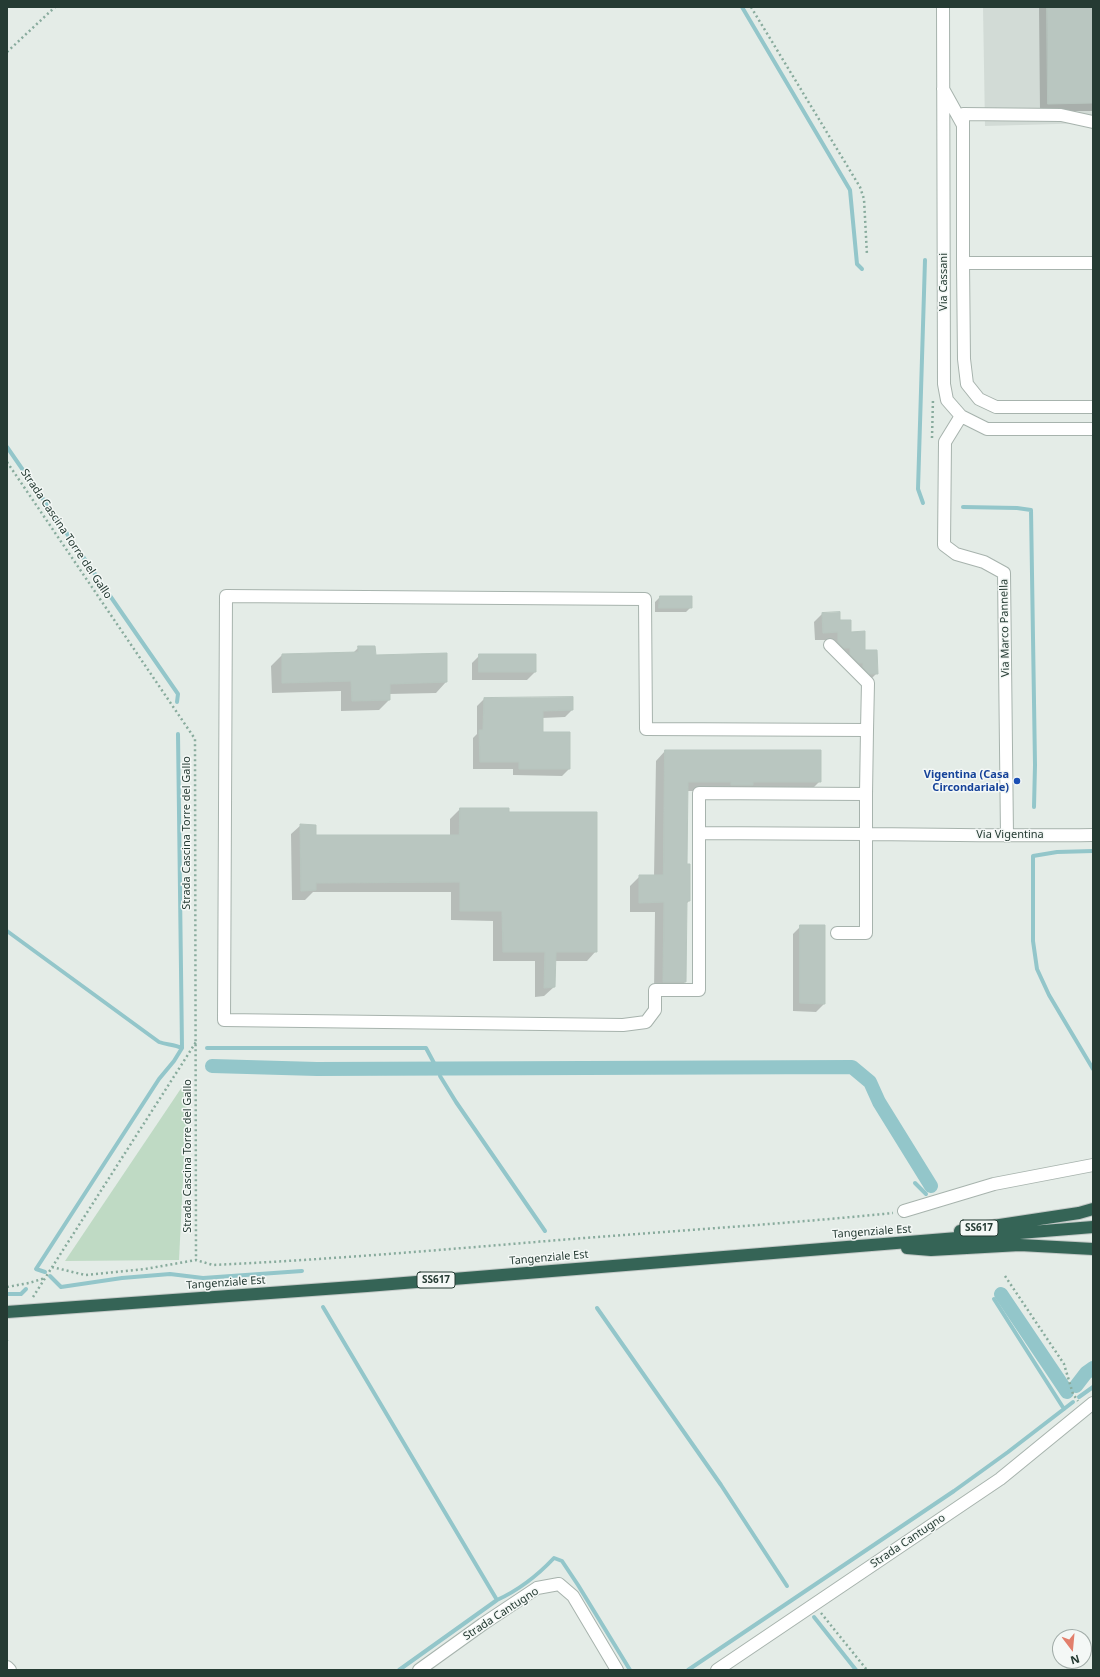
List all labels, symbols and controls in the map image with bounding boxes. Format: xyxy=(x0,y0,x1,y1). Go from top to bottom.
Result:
street label: Via Cassani xyxy=(937,253,951,311)
street label: Strada Cascina Torre del Gallo xyxy=(18,467,114,601)
street label: Via Marco Pannella xyxy=(998,579,1012,677)
street label: Strada Cascina Torre del Gallo xyxy=(180,756,194,910)
place label: Vigentina (Casa Circondariale) xyxy=(924,768,1009,794)
marker: Vigentina (Casa Circondariale) xyxy=(1012,776,1022,786)
street label: Via Vigentina xyxy=(976,828,1044,842)
street label: Strada Cascina Torre del Gallo xyxy=(181,1079,195,1233)
road number: SS617 xyxy=(960,1220,998,1236)
street label: Tangenziale Est xyxy=(832,1223,912,1241)
street label: Tangenziale Est xyxy=(509,1248,589,1268)
road number: SS617 xyxy=(417,1272,455,1288)
street label: Tangenziale Est xyxy=(186,1274,266,1292)
street label: Strada Cantugno xyxy=(868,1511,948,1571)
street label: Strada Cantugno xyxy=(461,1585,541,1643)
north arrow xyxy=(1052,1629,1092,1669)
text: N xyxy=(1069,1652,1082,1668)

